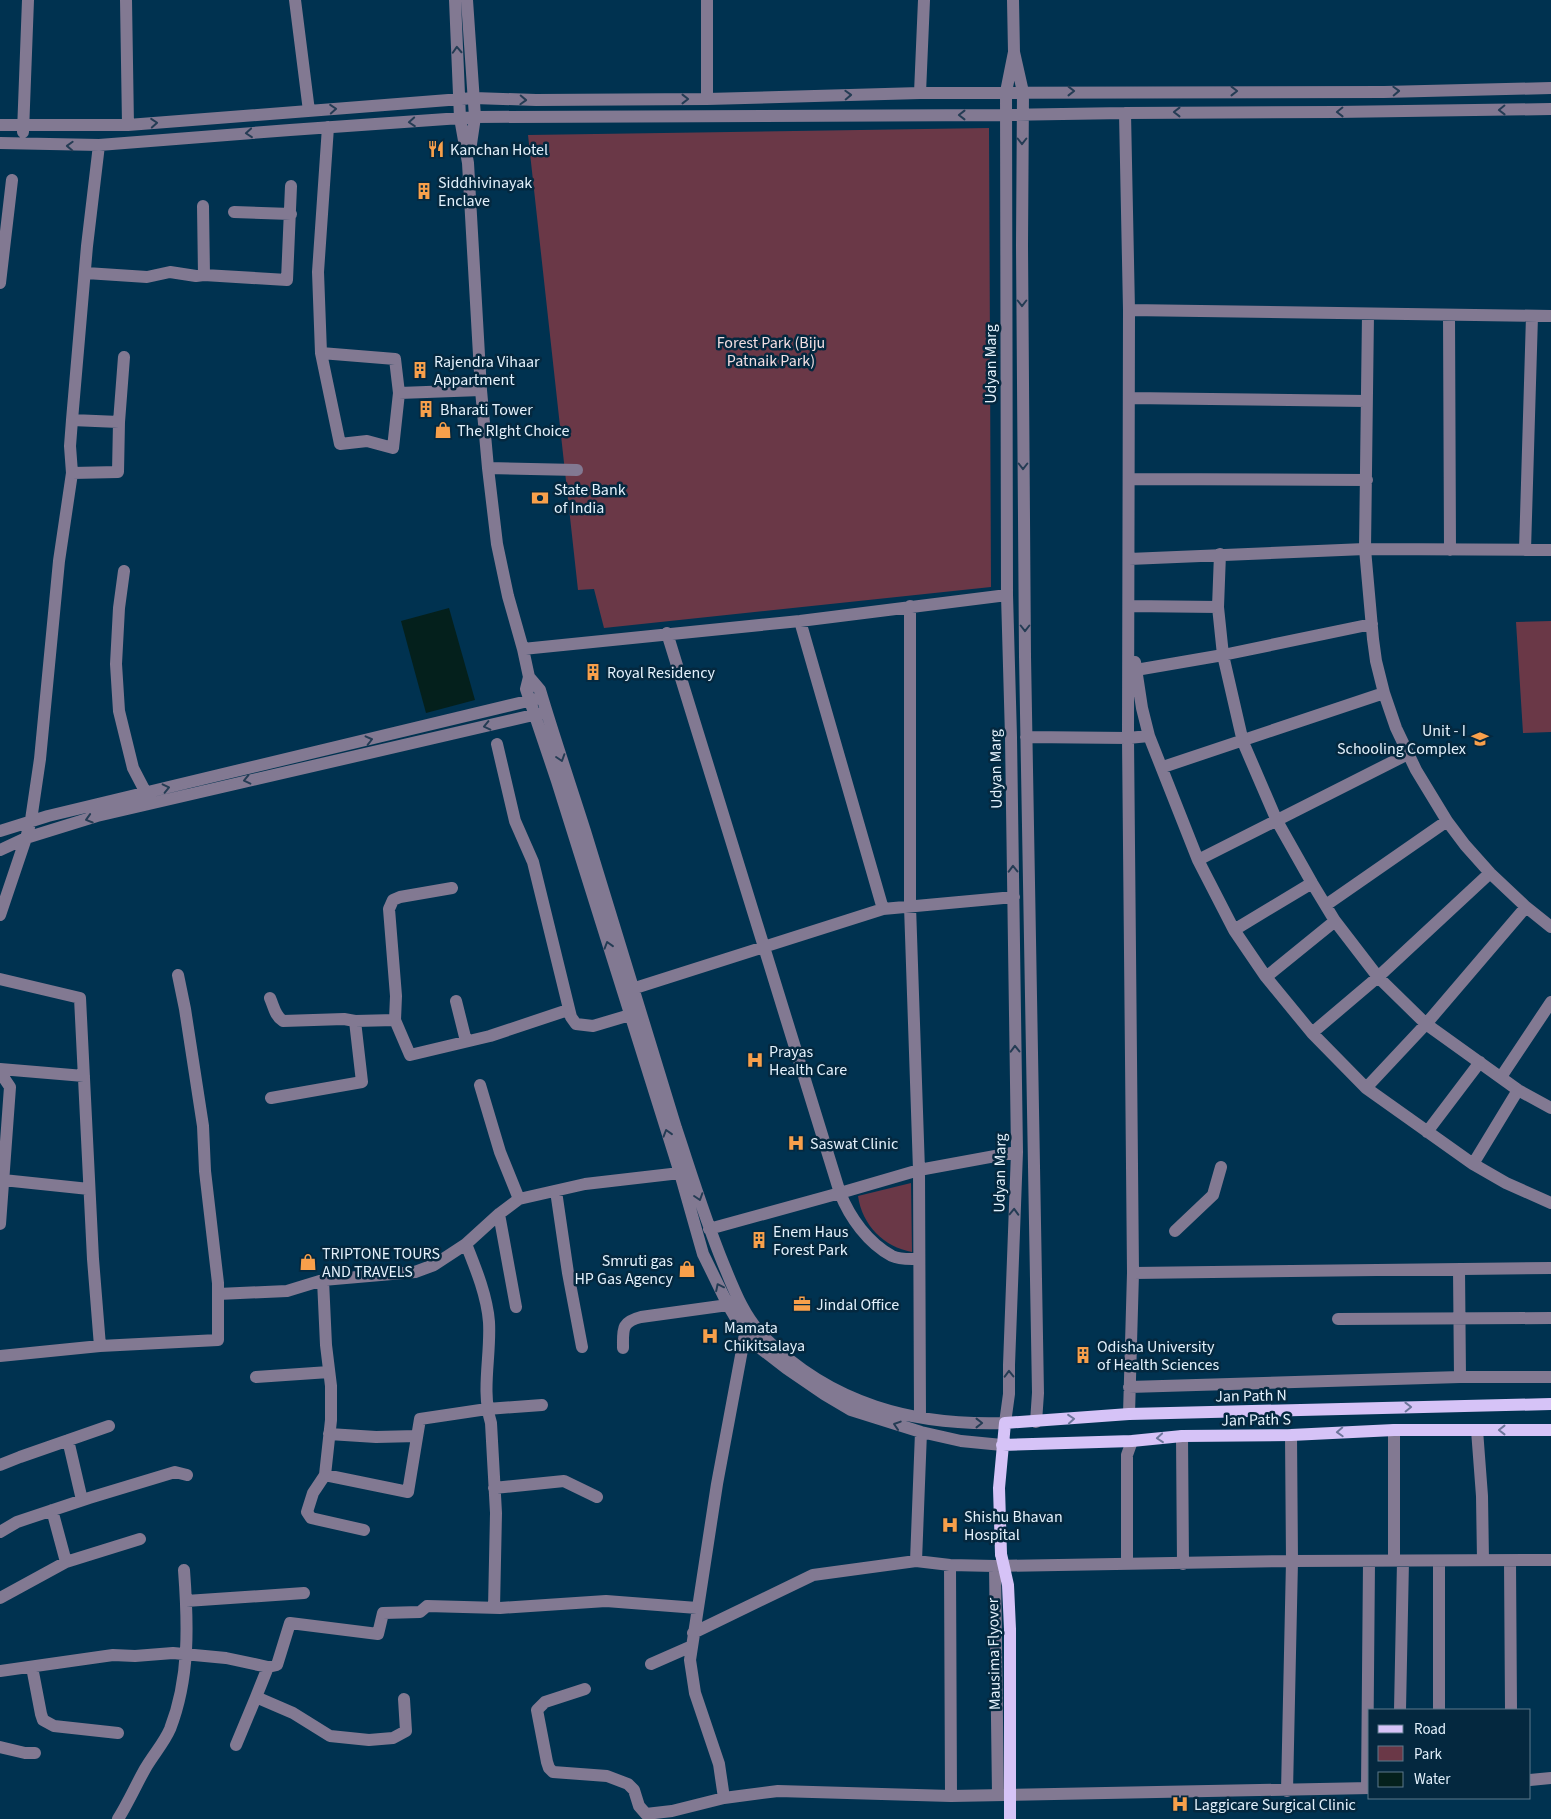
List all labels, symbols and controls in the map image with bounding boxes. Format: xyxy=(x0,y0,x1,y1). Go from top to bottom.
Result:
one-way arrow xyxy=(452,46,462,54)
one-way arrow xyxy=(1068,86,1076,96)
one-way arrow xyxy=(1230,86,1238,96)
one-way arrow xyxy=(1393,86,1401,97)
one-way arrow xyxy=(844,90,852,100)
one-way arrow xyxy=(519,94,527,105)
one-way arrow xyxy=(682,94,690,104)
one-way arrow xyxy=(329,104,337,115)
one-way arrow xyxy=(1498,105,1506,115)
one-way arrow xyxy=(1173,107,1181,117)
one-way arrow xyxy=(1336,107,1344,117)
one-way arrow xyxy=(958,110,966,121)
one-way arrow xyxy=(407,116,415,127)
one-way arrow xyxy=(150,118,158,129)
one-way arrow xyxy=(245,127,253,138)
one-way arrow xyxy=(1017,137,1027,145)
restaurant icon: Kanchan Hotel xyxy=(426,139,446,159)
place label: Kanchan Hotel xyxy=(450,139,548,161)
one-way arrow xyxy=(66,140,74,151)
place label: Siddhivinayak Enclave xyxy=(438,172,532,212)
building icon: Siddhivinayak Enclave xyxy=(414,181,434,201)
one-way arrow xyxy=(1017,300,1027,307)
street label: Udyan Marg xyxy=(980,324,1002,404)
park label: Forest Park (Biju Patnaik Park) xyxy=(717,332,825,372)
place label: Rajendra Vihaar Appartment xyxy=(434,351,540,391)
building icon: Rajendra Vihaar Appartment xyxy=(410,360,430,380)
building icon: Bharati Tower xyxy=(416,399,436,419)
place label: Bharati Tower xyxy=(440,399,533,421)
shop icon: The RIght Choice xyxy=(433,420,453,440)
place label: The RIght Choice xyxy=(457,420,570,442)
one-way arrow xyxy=(1018,462,1028,470)
place label: State Bank of India xyxy=(554,479,626,519)
bank icon: State Bank of India xyxy=(530,488,550,508)
one-way arrow xyxy=(1019,624,1030,632)
building icon: Royal Residency xyxy=(583,662,603,682)
place label: Royal Residency xyxy=(607,662,716,684)
one-way arrow xyxy=(483,720,492,731)
place label: Unit - I Schooling Complex xyxy=(1337,720,1466,760)
street label: Udyan Marg xyxy=(984,729,1008,809)
school or university icon: Unit - I Schooling Complex xyxy=(1470,729,1490,749)
one-way arrow xyxy=(364,735,373,746)
one-way arrow xyxy=(556,753,566,761)
one-way arrow xyxy=(243,774,252,785)
one-way arrow xyxy=(161,783,170,794)
one-way arrow xyxy=(86,813,94,823)
one-way arrow xyxy=(1008,865,1018,873)
one-way arrow xyxy=(604,941,614,950)
place label: Prayas Health Care xyxy=(769,1041,847,1081)
one-way arrow xyxy=(1010,1045,1021,1053)
hospital icon: Prayas Health Care xyxy=(745,1050,765,1070)
one-way arrow xyxy=(663,1130,673,1138)
hospital icon: Saswat Clinic xyxy=(786,1133,806,1153)
place label: Saswat Clinic xyxy=(810,1133,898,1155)
street label: Udyan Marg xyxy=(988,1133,1012,1213)
one-way arrow xyxy=(693,1192,703,1200)
one-way arrow xyxy=(1009,1208,1020,1216)
place label: Enem Haus Forest Park xyxy=(773,1221,849,1261)
building icon: Enem Haus Forest Park xyxy=(749,1230,769,1250)
place label: TRIPTONE TOURS AND TRAVELS xyxy=(322,1243,440,1283)
place label: Smruti gas HP Gas Agency xyxy=(574,1250,674,1290)
shop icon: TRIPTONE TOURS AND TRAVELS xyxy=(298,1252,318,1272)
shop icon: Smruti gas HP Gas Agency xyxy=(677,1259,697,1279)
one-way arrow xyxy=(715,1283,725,1292)
office icon: Jindal Office xyxy=(792,1294,812,1314)
place label: Jindal Office xyxy=(816,1294,899,1316)
place label: Mamata Chikitsalaya xyxy=(724,1317,805,1357)
hospital icon: Mamata Chikitsalaya xyxy=(700,1326,720,1346)
place label: Odisha University of Health Sciences xyxy=(1097,1336,1219,1376)
building icon: Odisha University of Health Sciences xyxy=(1073,1345,1093,1365)
one-way arrow xyxy=(1004,1370,1014,1378)
street label: Jan Path N xyxy=(1215,1384,1287,1408)
one-way arrow xyxy=(1405,1402,1413,1413)
street label: Jan Path S xyxy=(1221,1408,1291,1432)
one-way arrow xyxy=(1067,1414,1075,1425)
one-way arrow xyxy=(975,1418,983,1428)
one-way arrow xyxy=(893,1420,902,1430)
one-way arrow xyxy=(1498,1425,1506,1435)
one-way arrow xyxy=(1336,1427,1344,1438)
one-way arrow xyxy=(1156,1432,1164,1443)
place label: Shishu Bhavan Hospital xyxy=(964,1506,1063,1546)
hospital icon: Shishu Bhavan Hospital xyxy=(940,1515,960,1535)
street label: Mausima Flyover xyxy=(982,1597,1006,1710)
legend xyxy=(1368,1709,1531,1799)
text: Road xyxy=(1414,1719,1446,1740)
text: Park xyxy=(1414,1744,1443,1765)
text: Water xyxy=(1414,1769,1451,1790)
hospital icon: Laggicare Surgical Clinic xyxy=(1170,1794,1190,1814)
place label: Laggicare Surgical Clinic xyxy=(1194,1794,1356,1816)

